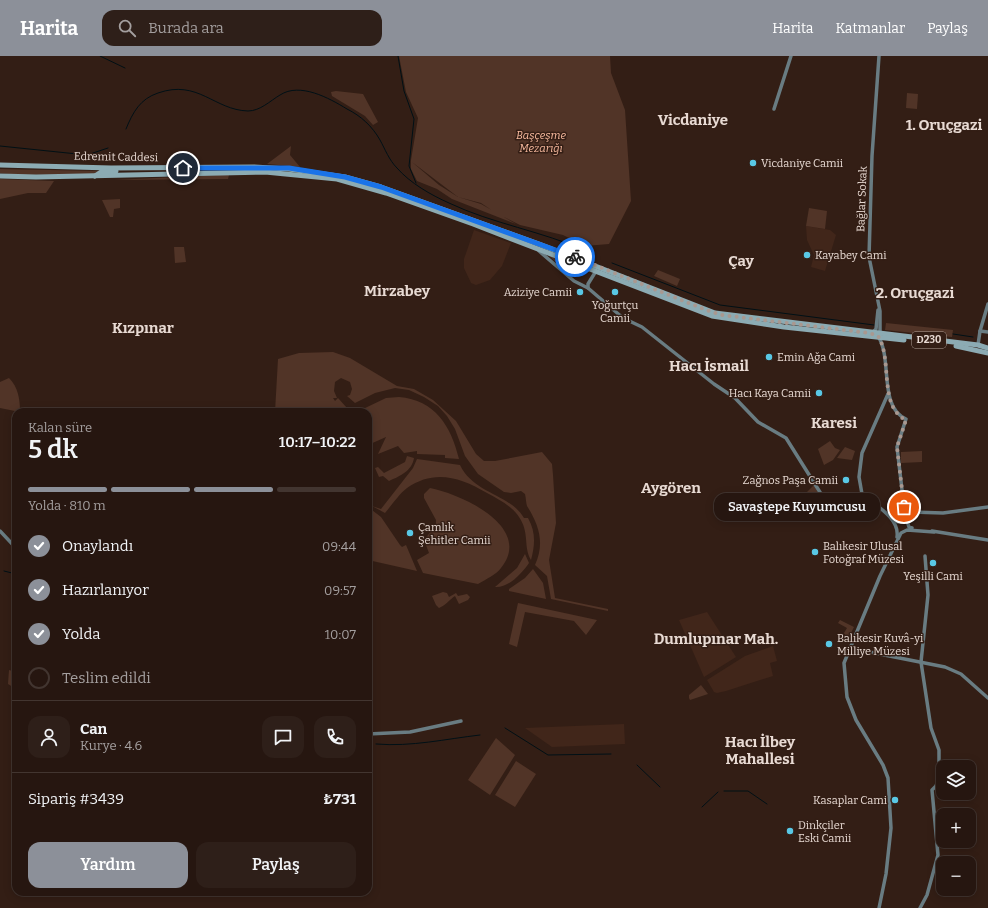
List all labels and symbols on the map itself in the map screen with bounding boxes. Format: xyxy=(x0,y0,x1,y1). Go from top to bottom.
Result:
district label: Vicdaniye xyxy=(658,111,728,129)
district label: 1. Oruçgazi xyxy=(906,116,983,134)
park label: Başçeşme Mezarığı xyxy=(516,129,567,155)
street label: Edremit Caddesi xyxy=(74,150,159,164)
pin xyxy=(166,151,200,185)
place label: Vicdaniye Camii xyxy=(761,157,844,170)
marker: Vicdaniye Camii xyxy=(748,158,758,168)
street label: Bağlar Sokak xyxy=(854,165,870,232)
courier xyxy=(555,237,595,277)
place label: Kayabey Cami xyxy=(815,249,887,262)
marker: Kayabey Cami xyxy=(802,250,812,260)
district label: Çay xyxy=(728,252,754,270)
district label: Mirzabey xyxy=(364,282,431,300)
district label: 2. Oruçgazi xyxy=(876,284,955,302)
place label: Aziziye Camii xyxy=(504,286,573,299)
marker: Aziziye Camii xyxy=(575,287,585,297)
marker: Yoğurtçu Camii xyxy=(610,287,620,297)
place label: Yoğurtçu Camii xyxy=(592,299,638,325)
district label: Kızpınar xyxy=(112,319,174,337)
road number: D230 xyxy=(912,332,946,348)
place label: Emin Ağa Cami xyxy=(777,351,856,364)
marker: Emin Ağa Cami xyxy=(764,352,774,362)
district label: Hacı İsmail xyxy=(669,357,749,375)
place label: Hacı Kaya Camii xyxy=(729,387,812,400)
marker: Hacı Kaya Camii xyxy=(814,388,824,398)
district label: Karesi xyxy=(811,414,857,432)
place label: Zağnos Paşa Camii xyxy=(743,474,839,487)
marker: Zağnos Paşa Camii xyxy=(841,475,851,485)
district label: Aygören xyxy=(641,479,701,497)
pin xyxy=(887,490,921,524)
callout: Savaştepe Kuyumcusu xyxy=(714,493,880,521)
place label: Çamlık Şehitler Camii xyxy=(418,521,491,547)
marker: Çamlık Şehitler Camii xyxy=(405,528,415,538)
place label: Balıkesir Ulusal Fotoğraf Müzesi xyxy=(823,540,905,566)
marker: Balıkesir Ulusal Fotoğraf Müzesi xyxy=(810,547,820,557)
marker: Yeşilli Cami xyxy=(928,558,938,568)
place label: Yeşilli Cami xyxy=(903,570,963,583)
district label: Dumlupınar Mah. xyxy=(654,630,778,648)
place label: Balıkesir Kuvâ-yi Milliye Müzesi xyxy=(837,632,924,658)
marker: Balıkesir Kuvâ-yi Milliye Müzesi xyxy=(824,639,834,649)
district label: Hacı İlbey Mahallesi xyxy=(725,733,796,768)
place label: Kasaplar Cami xyxy=(813,794,888,807)
marker: Kasaplar Cami xyxy=(890,795,900,805)
place label: Dinkçiler Eski Camii xyxy=(798,819,852,845)
marker: Dinkçiler Eski Camii xyxy=(785,826,795,836)

